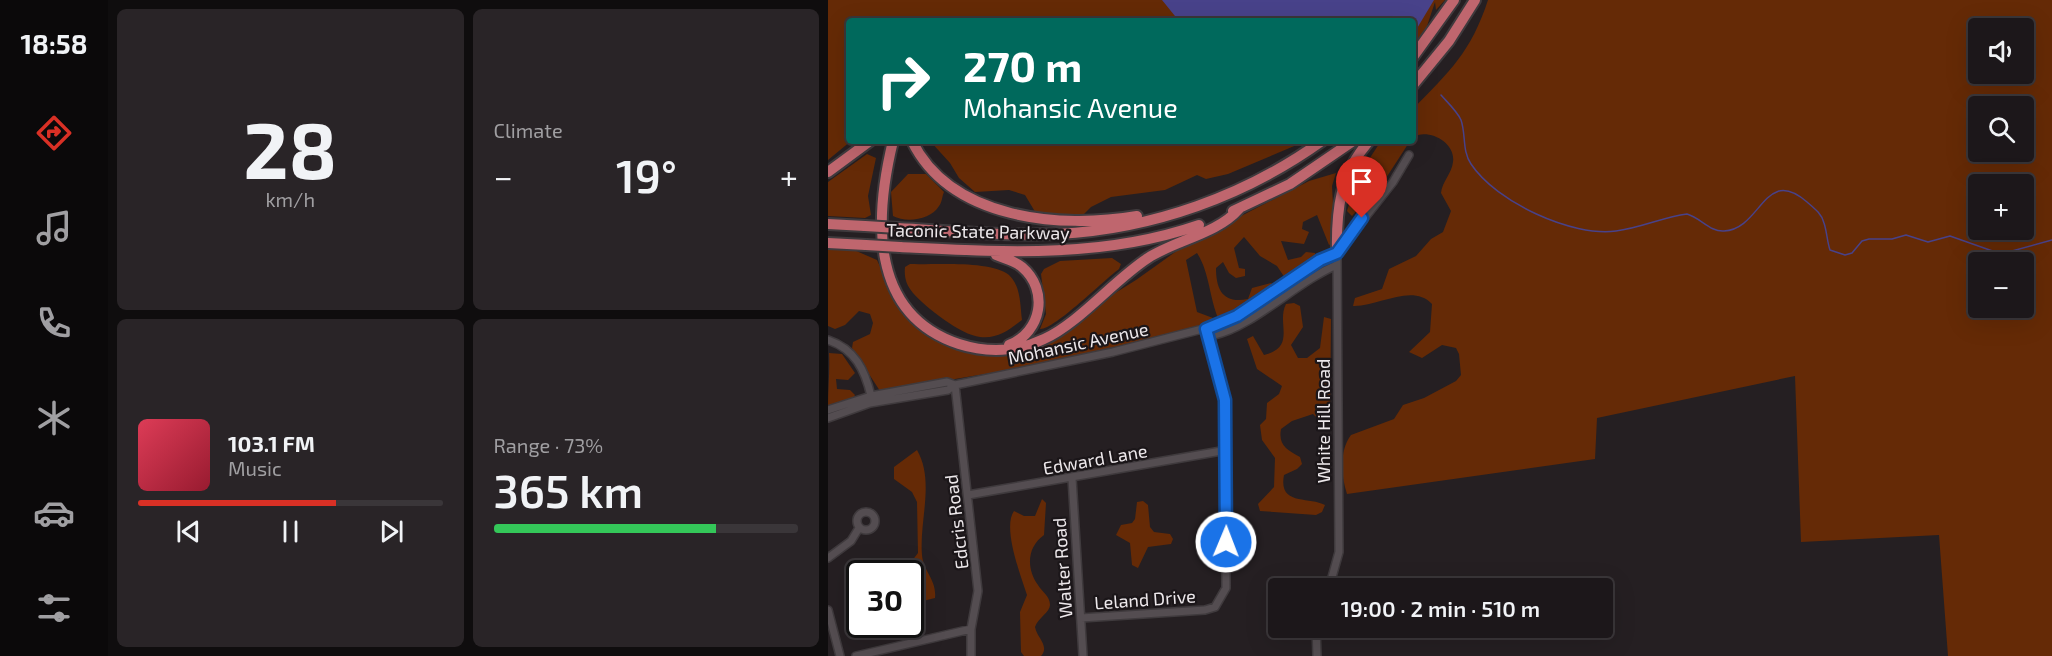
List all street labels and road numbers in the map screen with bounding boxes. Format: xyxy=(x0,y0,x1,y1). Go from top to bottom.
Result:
street label: Taconic State Parkway xyxy=(886,218,1070,244)
street label: Mohansic Avenue xyxy=(1006,317,1150,369)
street label: White Hill Road xyxy=(1312,359,1334,483)
street label: Edward Lane xyxy=(1041,439,1149,479)
street label: Edcris Road xyxy=(939,473,973,571)
street label: Walter Road xyxy=(1048,517,1076,619)
street label: Leland Drive xyxy=(1094,584,1196,614)

